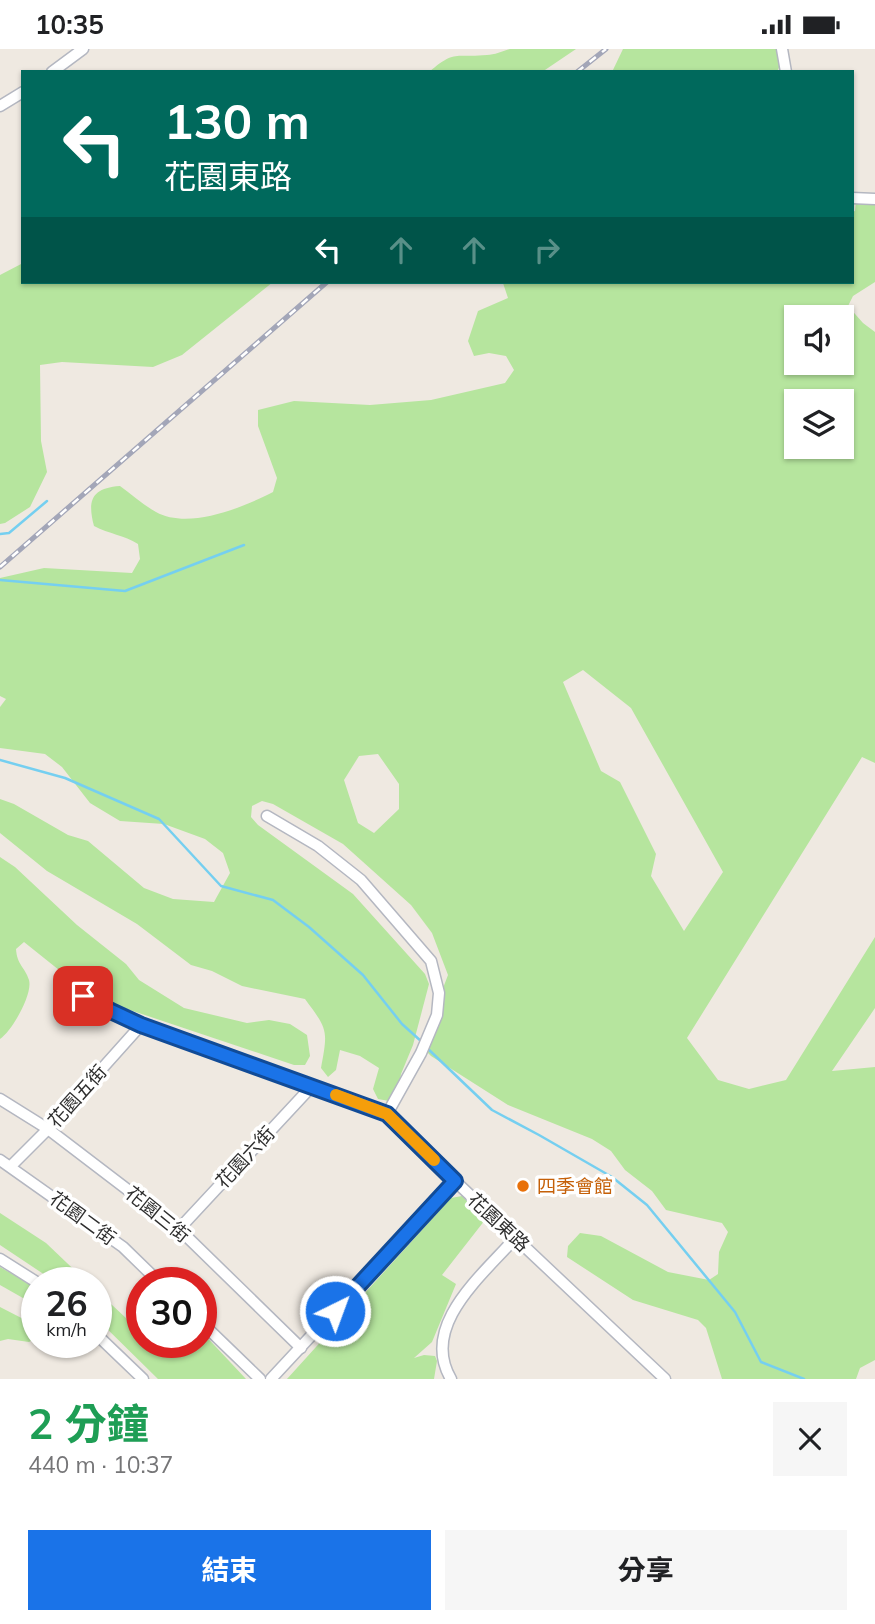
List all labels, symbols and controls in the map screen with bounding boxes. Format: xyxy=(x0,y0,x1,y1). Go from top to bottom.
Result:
text: 10:35 xyxy=(35,8,104,41)
text: 130 m xyxy=(164,90,310,151)
icon: left xyxy=(49,98,140,189)
text: 花園東路 xyxy=(164,156,292,196)
icon: left xyxy=(309,231,347,269)
icon: ahead xyxy=(382,231,420,269)
icon: ahead xyxy=(455,231,493,269)
icon: right xyxy=(528,231,566,269)
map controls xyxy=(784,305,854,459)
button: sound xyxy=(784,305,854,375)
button: layers xyxy=(784,389,854,459)
pin xyxy=(53,966,113,1026)
icon: arrive xyxy=(64,977,102,1015)
street label: 花園五街 xyxy=(43,1060,111,1132)
street label: 花園六街 xyxy=(210,1121,280,1193)
place label: 四季會館 xyxy=(537,1174,613,1198)
marker: 四季會館 xyxy=(515,1178,531,1194)
street label: 花園三街 xyxy=(121,1181,195,1247)
street label: 花園二街 xyxy=(45,1186,121,1250)
street label: 花園東路 xyxy=(463,1187,535,1257)
speed limit sign: 30 xyxy=(126,1267,217,1358)
position arrow xyxy=(298,1274,372,1348)
text: 26 xyxy=(45,1281,88,1325)
text: km/h xyxy=(46,1318,87,1341)
text: 2 分鐘 xyxy=(28,1397,149,1450)
button: close xyxy=(773,1402,847,1476)
text: 440 m · 10:37 xyxy=(28,1450,173,1479)
button: 結束 xyxy=(28,1530,431,1610)
button: 分享 xyxy=(445,1530,847,1610)

